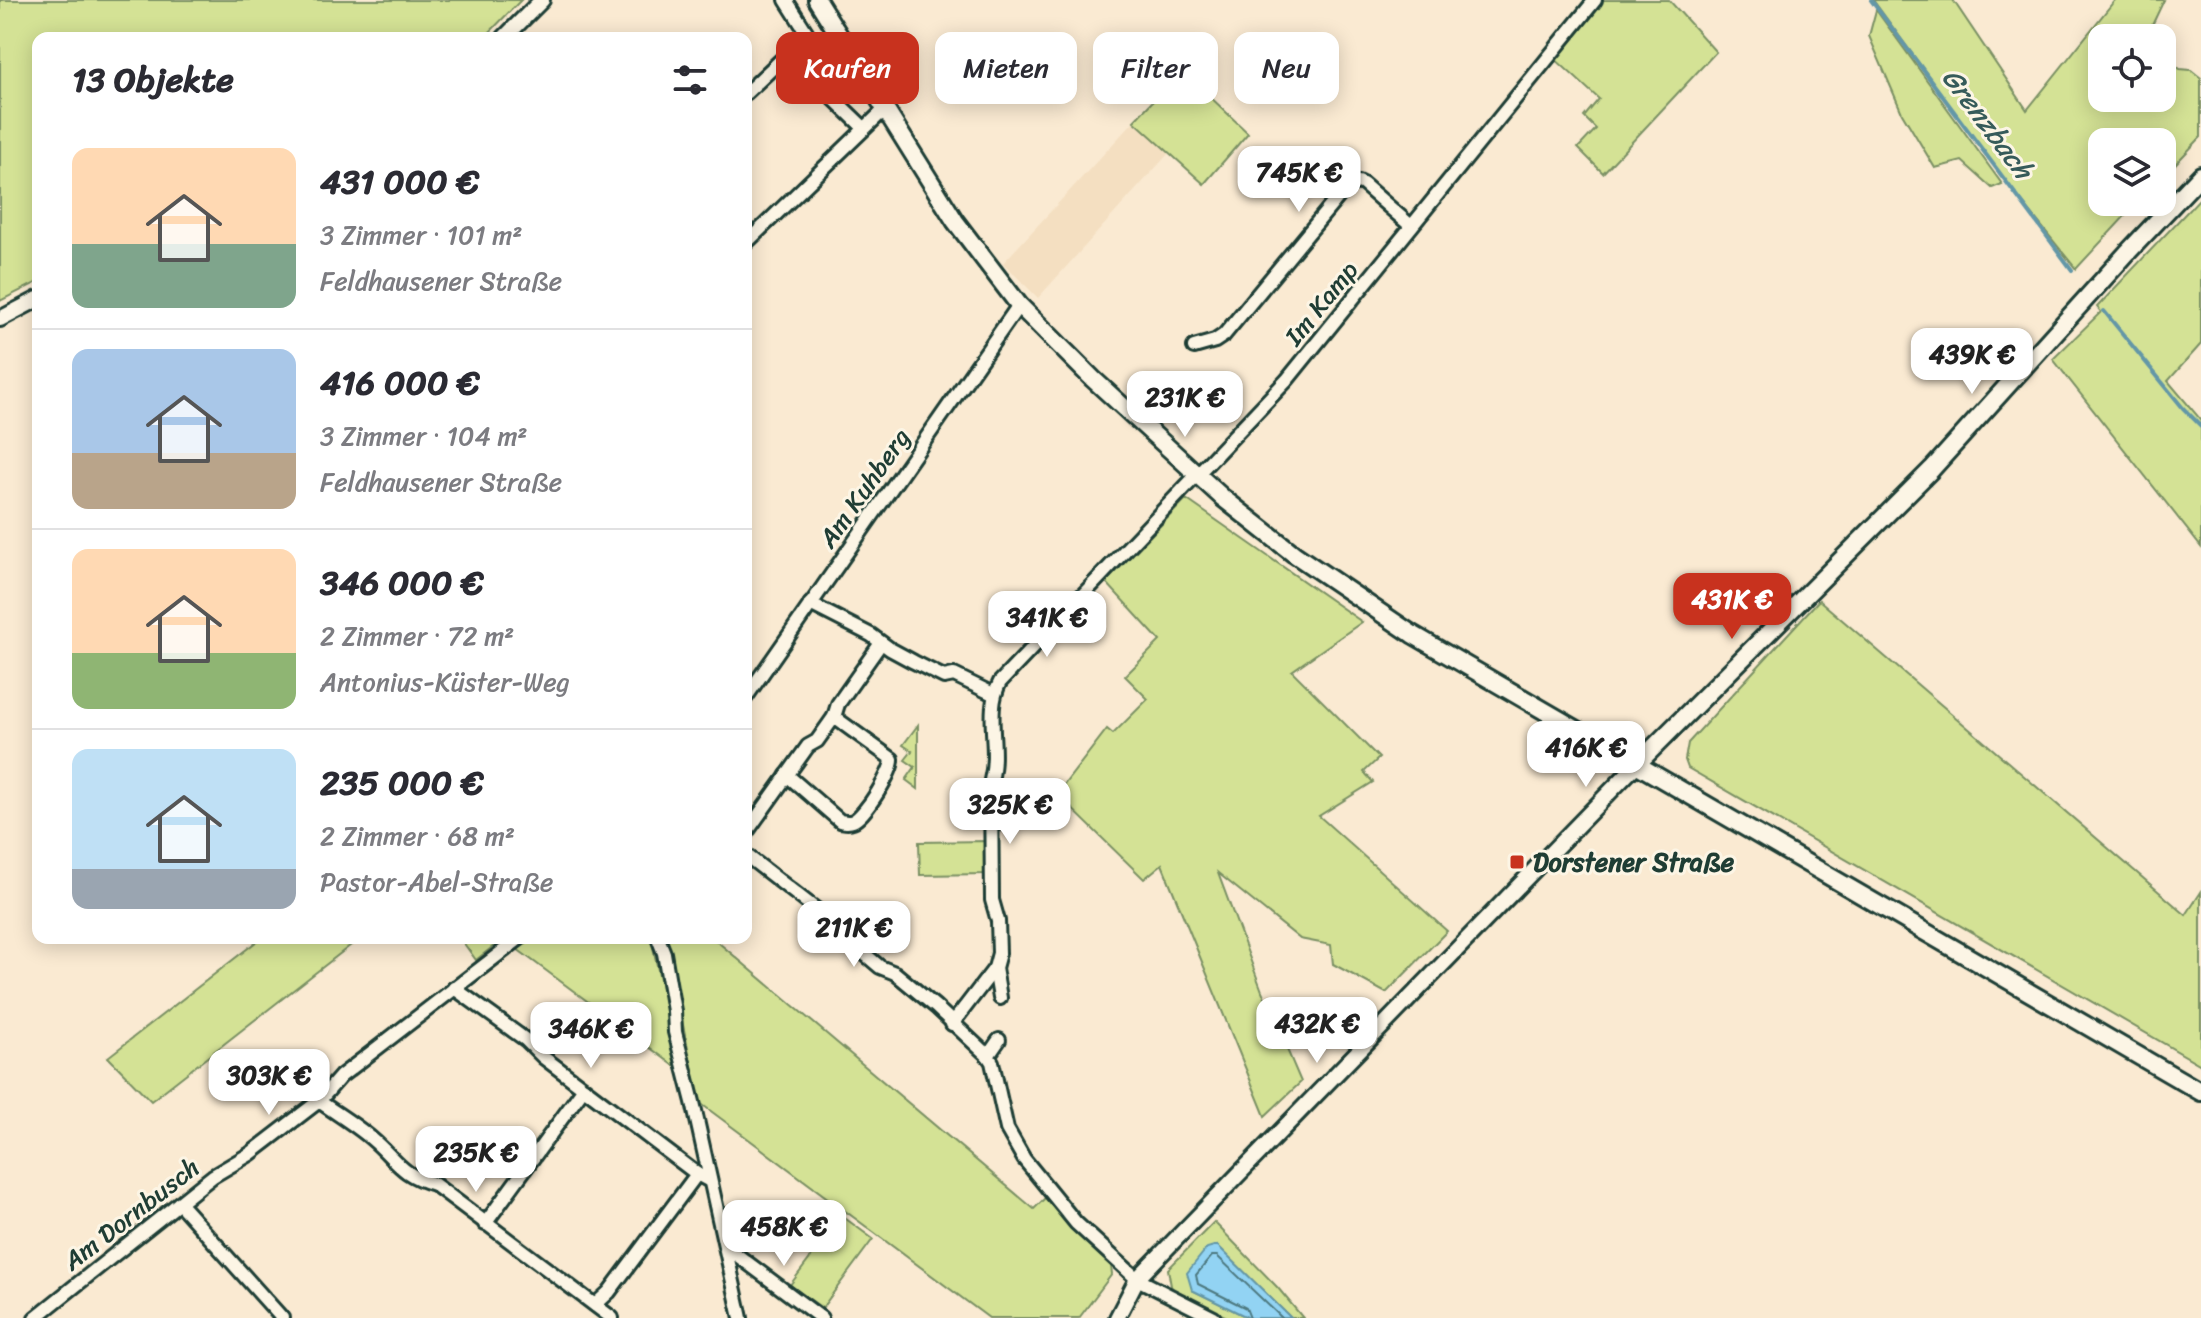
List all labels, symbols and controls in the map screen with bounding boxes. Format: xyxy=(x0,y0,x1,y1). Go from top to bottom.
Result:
map controls xyxy=(2088,24,2176,216)
button: locate xyxy=(2088,24,2176,112)
chip: Kaufen xyxy=(776,32,919,104)
chip: Mieten xyxy=(935,32,1077,104)
chip: Filter xyxy=(1093,32,1218,104)
chip: Neu xyxy=(1234,32,1339,104)
text: 13 Objekte xyxy=(72,50,234,110)
water label: Grenzbach xyxy=(1929,57,2048,192)
icon: filters xyxy=(668,58,712,102)
button: layers xyxy=(2088,128,2176,216)
pin: 745K € xyxy=(1234,146,1364,214)
text: 745K € xyxy=(1256,149,1342,195)
text: 431 000 € xyxy=(320,152,479,212)
icon: home xyxy=(136,180,232,276)
text: 3 Zimmer · 101 m² xyxy=(320,212,523,258)
street label: Im Kamp xyxy=(1271,250,1370,357)
text: Feldhausener Straße xyxy=(320,258,562,304)
pin: 439K € xyxy=(1907,328,2037,396)
text: 439K € xyxy=(1929,331,2015,377)
text: 416 000 € xyxy=(320,353,480,413)
pin: 231K € xyxy=(1120,371,1250,439)
text: 231K € xyxy=(1145,374,1225,420)
icon: home xyxy=(136,381,232,477)
text: 3 Zimmer · 104 m² xyxy=(320,413,528,459)
street label: Am Kuhberg xyxy=(805,418,922,559)
text: Feldhausener Straße xyxy=(320,459,562,505)
text: 346 000 € xyxy=(320,553,484,613)
pin: 431K € xyxy=(1667,573,1797,641)
text: 431K € xyxy=(1691,576,1773,622)
icon: home xyxy=(136,581,232,677)
pin: 341K € xyxy=(982,591,1112,659)
text: 341K € xyxy=(1006,594,1088,640)
text: 2 Zimmer · 72 m² xyxy=(320,613,514,659)
text: Antonius-Küster-Weg xyxy=(320,659,570,705)
pin: 416K € xyxy=(1521,721,1651,789)
text: 416K € xyxy=(1545,724,1627,770)
text: 235 000 € xyxy=(320,753,484,813)
pin: 325K € xyxy=(945,778,1075,846)
icon: home xyxy=(136,781,232,877)
text: 325K € xyxy=(968,781,1053,827)
text: 2 Zimmer · 68 m² xyxy=(320,813,515,859)
place label: Dorstener Straße xyxy=(1533,839,1735,885)
marker: Dorstener Straße xyxy=(1508,853,1526,871)
text: Pastor-Abel-Straße xyxy=(320,859,553,905)
pin: 211K € xyxy=(789,901,919,969)
text: 211K € xyxy=(815,904,893,950)
pin: 432K € xyxy=(1252,997,1382,1065)
text: 432K € xyxy=(1274,1000,1360,1046)
pin: 346K € xyxy=(526,1002,656,1070)
text: 346K € xyxy=(548,1005,634,1051)
pin: 303K € xyxy=(204,1049,334,1117)
text: 303K € xyxy=(227,1052,311,1098)
pin: 235K € xyxy=(411,1126,541,1194)
text: 235K € xyxy=(434,1129,519,1175)
street label: Am Dornbusch xyxy=(51,1145,210,1283)
pin: 458K € xyxy=(719,1200,849,1268)
text: 458K € xyxy=(740,1203,828,1249)

